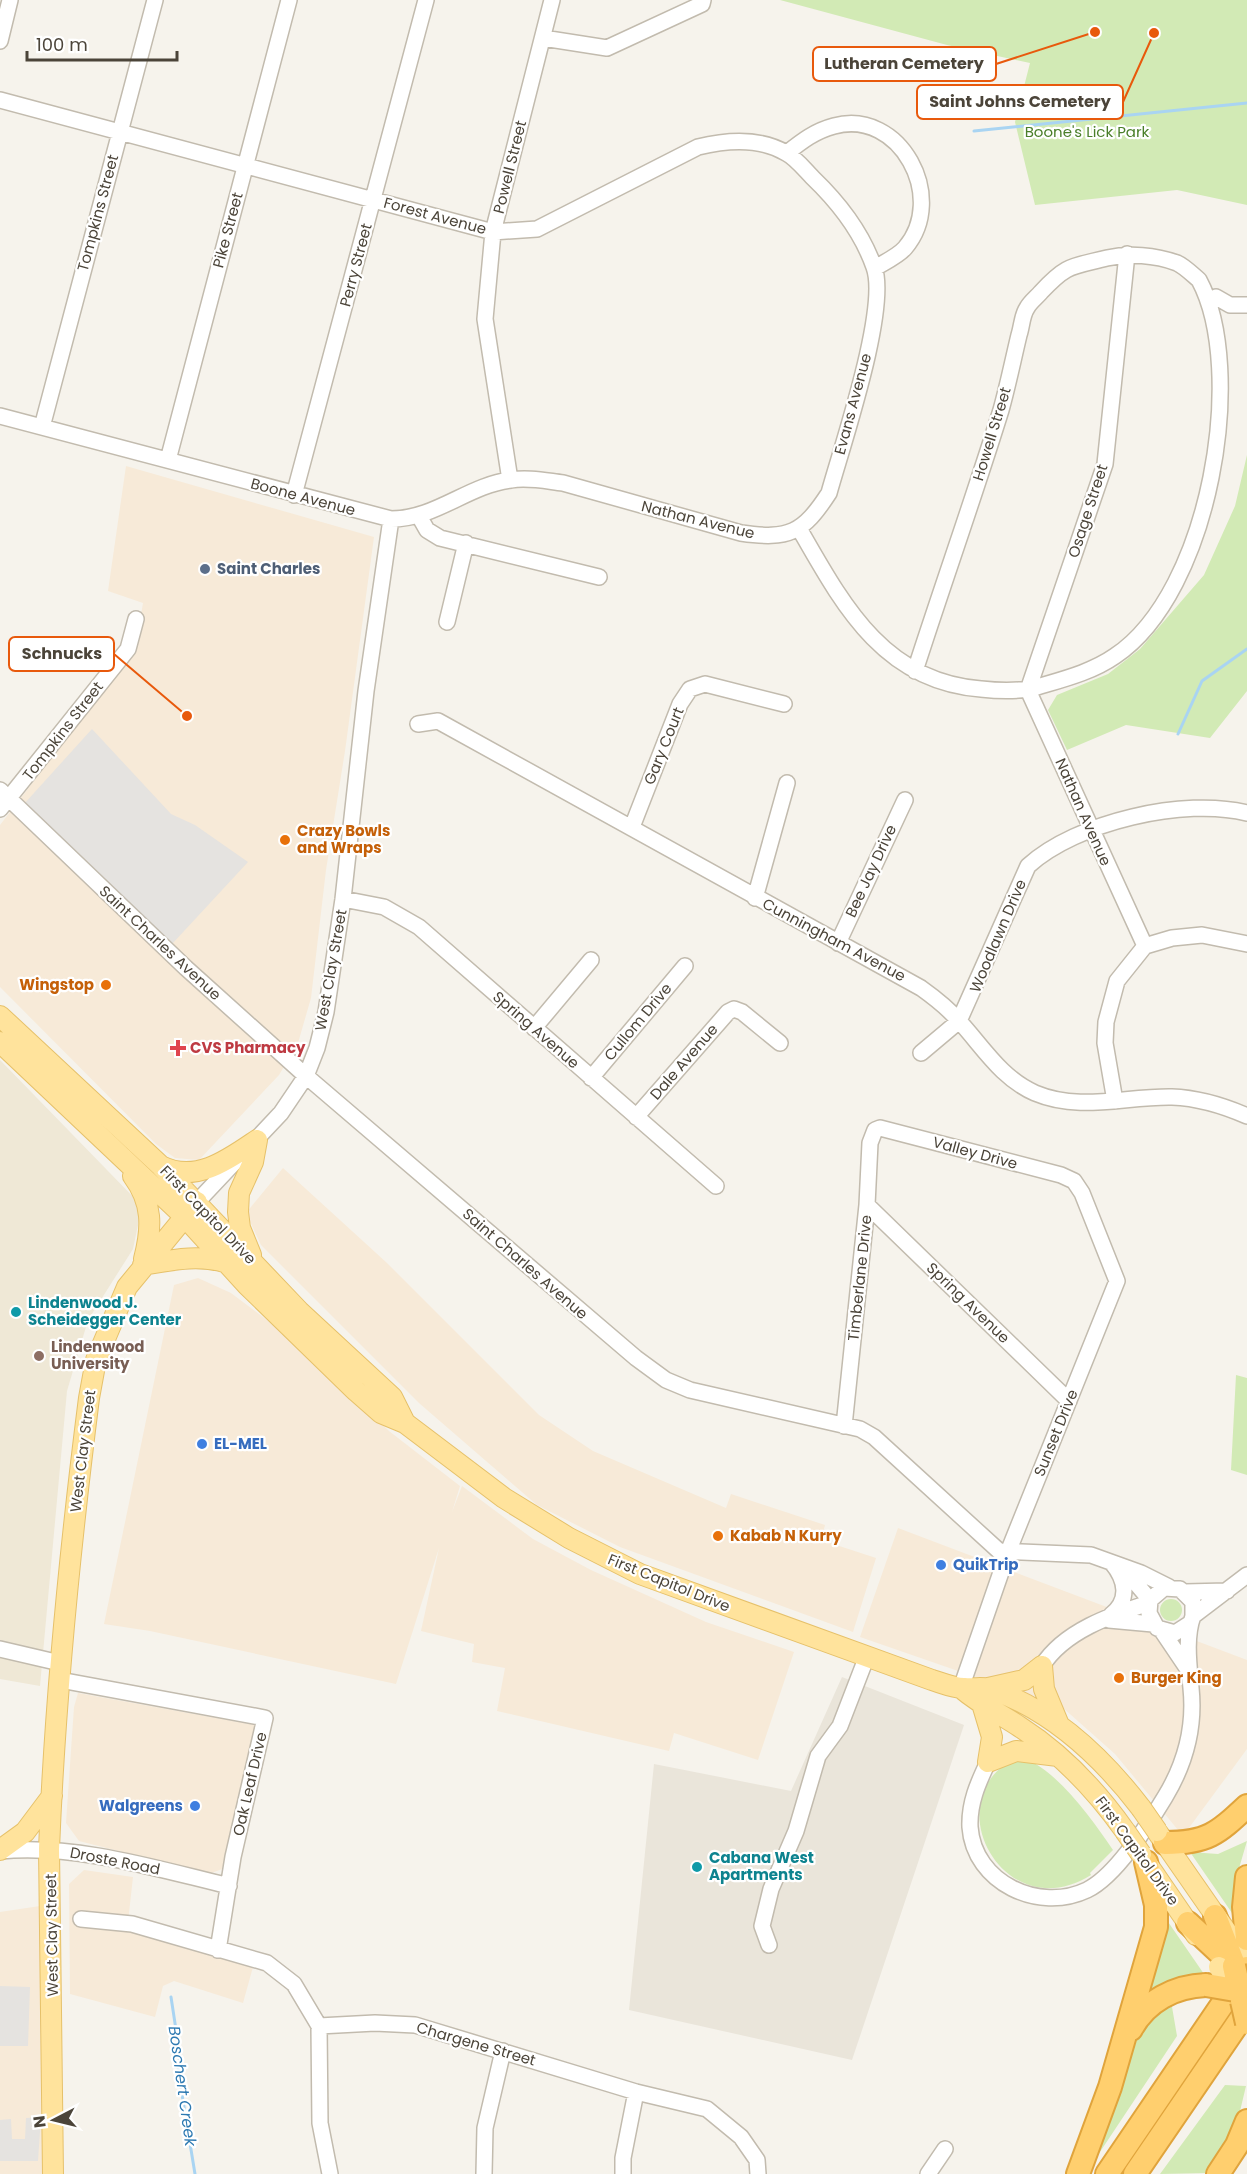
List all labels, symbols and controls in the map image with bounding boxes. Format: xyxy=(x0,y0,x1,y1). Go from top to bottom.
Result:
scale bar xyxy=(27,24,177,62)
text: 100 m xyxy=(36,32,88,57)
callout: Lutheran Cemetery xyxy=(813,47,996,81)
text: Lutheran Cemetery xyxy=(824,52,985,75)
callout: Saint Johns Cemetery xyxy=(917,85,1123,119)
text: Saint Johns Cemetery xyxy=(929,90,1112,113)
street label: Powell Street xyxy=(488,118,531,216)
park label: Boone's Lick Park xyxy=(1025,121,1150,142)
street label: Tompkins Street xyxy=(72,152,123,274)
street label: Pike Street xyxy=(207,190,248,270)
street label: Forest Avenue xyxy=(381,192,489,239)
street label: Perry Street xyxy=(334,221,377,309)
street label: Evans Avenue xyxy=(829,351,876,457)
street label: Howell Street xyxy=(967,384,1016,483)
street label: Osage Street xyxy=(1063,461,1113,560)
street label: Boone Avenue xyxy=(248,472,358,521)
street label: Nathan Avenue xyxy=(639,495,757,544)
place label: Saint Charles xyxy=(217,558,320,579)
marker: Saint Charles xyxy=(198,562,212,576)
callout: Schnucks xyxy=(9,637,114,671)
text: Schnucks xyxy=(22,642,102,665)
street label: Tompkins Street xyxy=(17,677,108,784)
street label: Gary Court xyxy=(638,704,689,788)
street label: Nathan Avenue xyxy=(1050,755,1117,869)
place label: Crazy Bowls and Wraps xyxy=(297,820,390,858)
street label: Bee Jay Drive xyxy=(840,821,901,921)
marker: Crazy Bowls and Wraps xyxy=(278,833,292,847)
street label: Woodlawn Drive xyxy=(964,876,1031,996)
street label: Saint Charles Avenue xyxy=(95,880,226,1005)
street label: Cunningham Avenue xyxy=(759,893,910,986)
street label: West Clay Street xyxy=(309,908,352,1032)
place label: Wingstop xyxy=(19,974,94,995)
marker: Wingstop xyxy=(99,978,113,992)
street label: Cullom Drive xyxy=(599,978,676,1065)
street label: Spring Avenue xyxy=(489,986,584,1073)
street label: Dale Avenue xyxy=(645,1019,722,1104)
place label: CVS Pharmacy xyxy=(190,1037,306,1058)
marker: CVS Pharmacy xyxy=(171,1041,185,1055)
street label: Valley Drive xyxy=(930,1131,1020,1174)
street label: First Capitol Drive xyxy=(156,1161,261,1269)
street label: Saint Charles Avenue xyxy=(458,1203,593,1324)
street label: Timberlane Drive xyxy=(842,1214,877,1342)
street label: Spring Avenue xyxy=(922,1257,1015,1348)
place label: Lindenwood J. Scheidegger Center xyxy=(28,1292,182,1330)
marker: Lindenwood J. Scheidegger Center xyxy=(9,1305,23,1319)
place label: Lindenwood University xyxy=(51,1336,145,1374)
marker: Lindenwood University xyxy=(32,1349,46,1363)
street label: Sunset Drive xyxy=(1029,1386,1083,1479)
street label: West Clay Street xyxy=(65,1389,100,1513)
place label: EL-MEL xyxy=(214,1433,267,1454)
marker: EL-MEL xyxy=(195,1437,209,1451)
place label: Kabab N Kurry xyxy=(730,1525,842,1546)
marker: Kabab N Kurry xyxy=(711,1529,725,1543)
street label: First Capitol Drive xyxy=(605,1548,733,1617)
place label: QuikTrip xyxy=(953,1554,1019,1575)
marker: QuikTrip xyxy=(934,1558,948,1572)
place label: Burger King xyxy=(1131,1667,1222,1688)
marker: Burger King xyxy=(1112,1671,1126,1685)
street label: Oak Leaf Drive xyxy=(227,1730,272,1838)
street label: First Capitol Drive xyxy=(1091,1792,1184,1909)
place label: Walgreens xyxy=(99,1795,183,1816)
marker: Walgreens xyxy=(188,1799,202,1813)
street label: Droste Road xyxy=(68,1841,162,1880)
place label: Cabana West Apartments xyxy=(709,1847,814,1885)
marker: Cabana West Apartments xyxy=(690,1860,704,1874)
street label: West Clay Street xyxy=(40,1873,63,1997)
street label: Chargene Street xyxy=(414,2016,538,2071)
water label: Boschert Creek xyxy=(163,2024,202,2148)
north arrow xyxy=(24,2090,84,2150)
text: N xyxy=(27,2114,52,2129)

